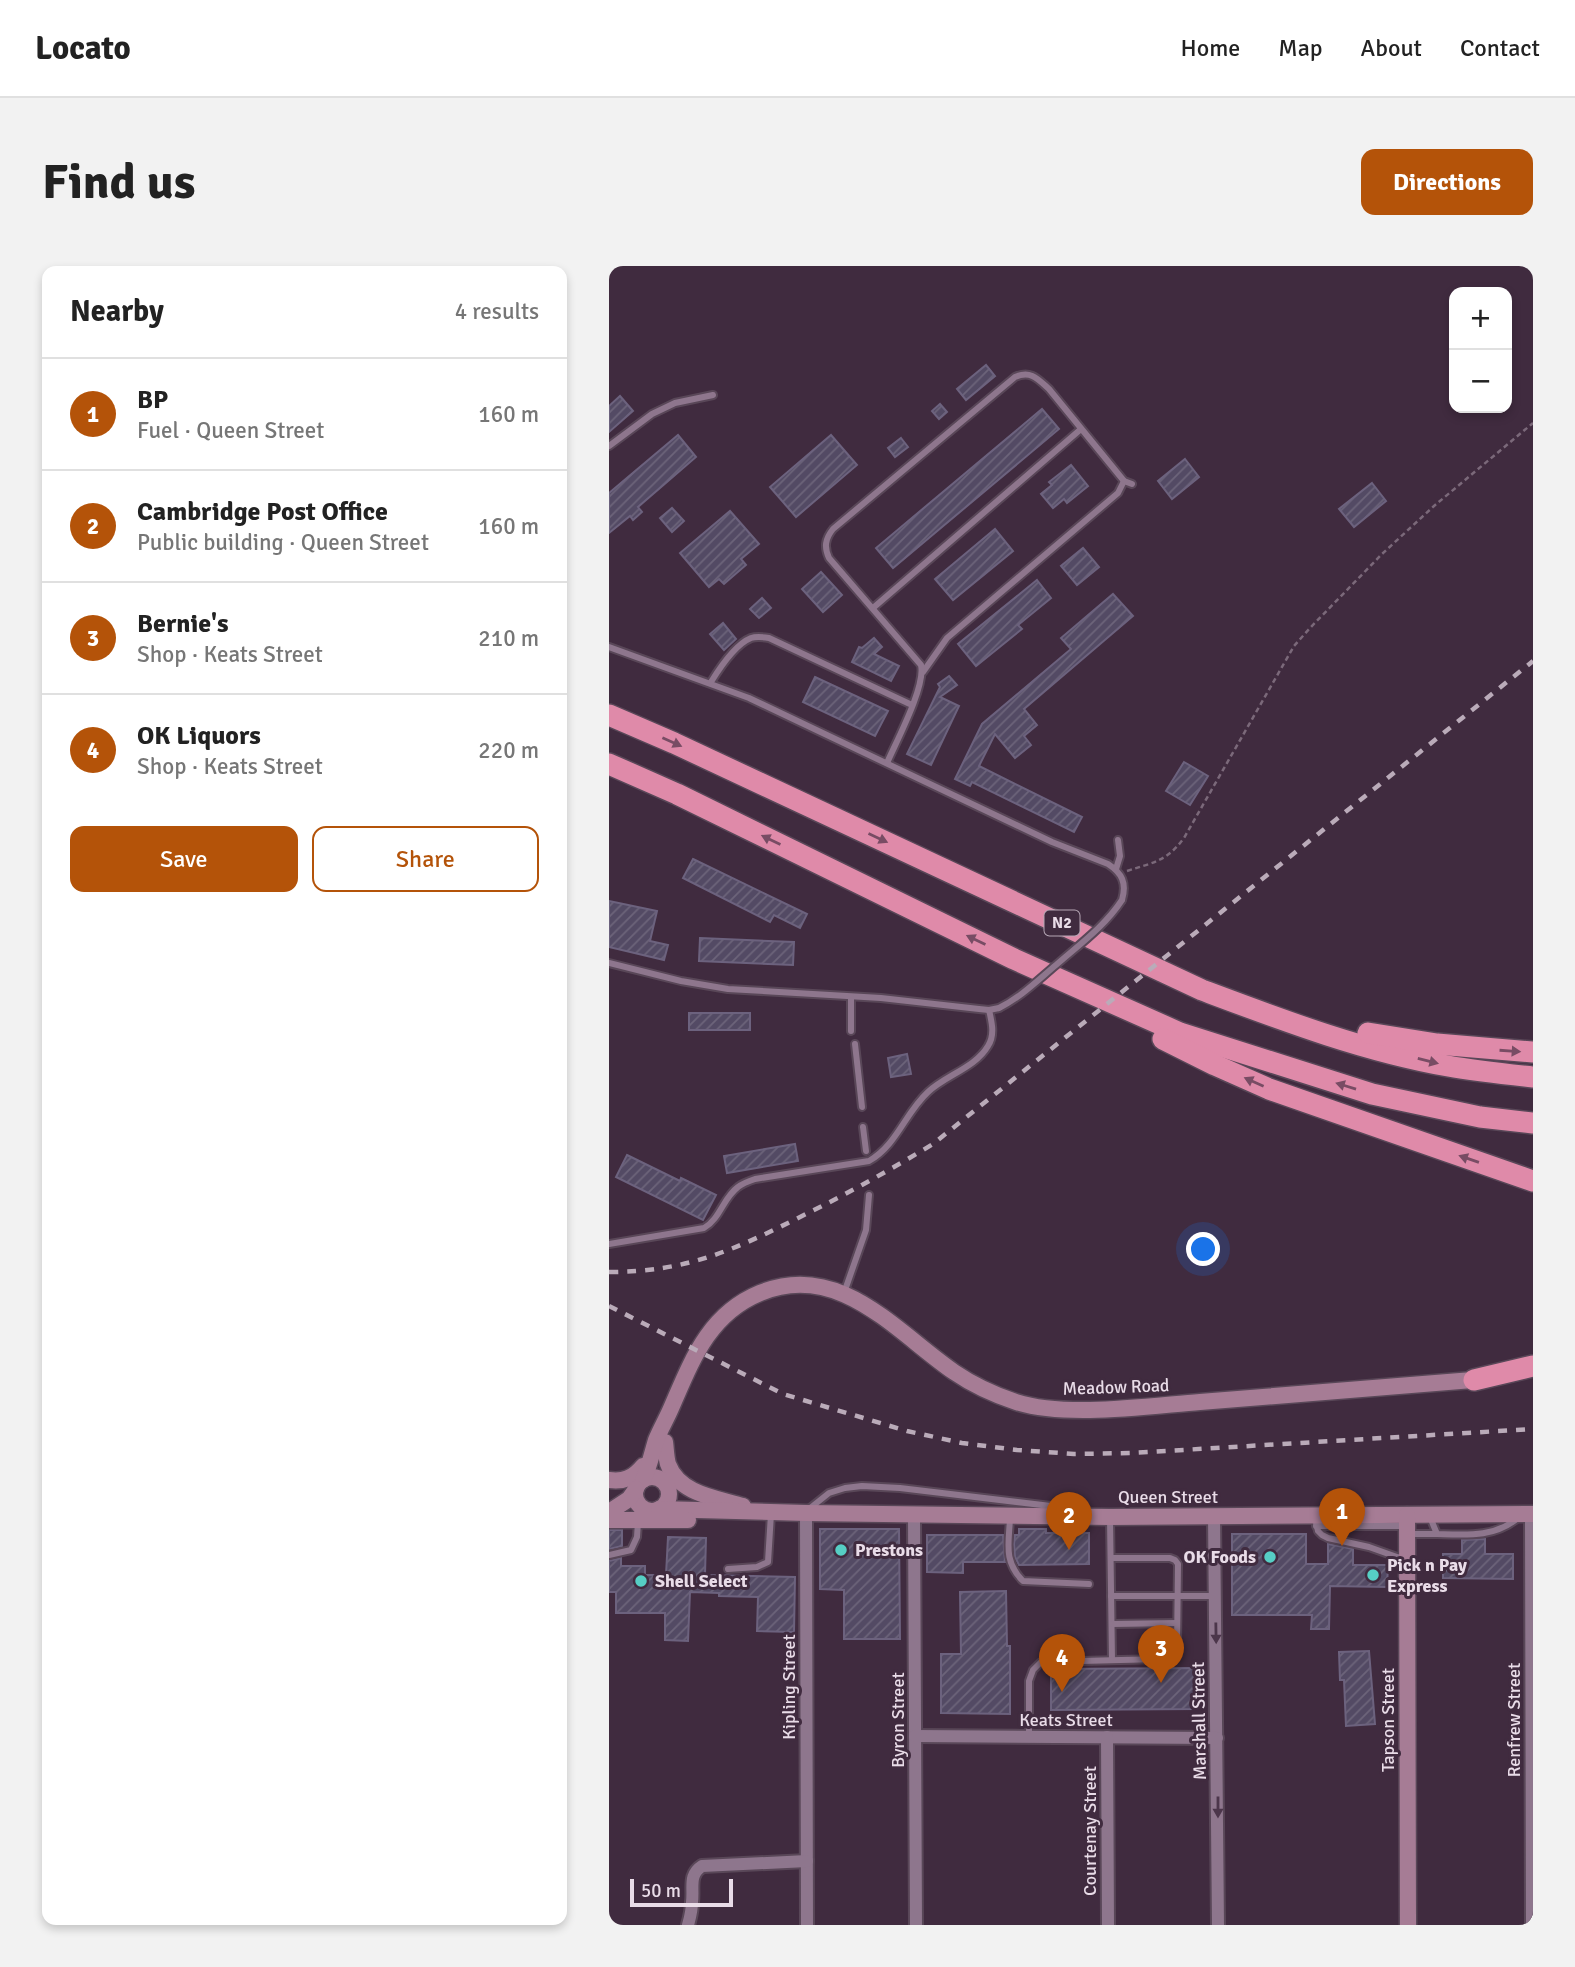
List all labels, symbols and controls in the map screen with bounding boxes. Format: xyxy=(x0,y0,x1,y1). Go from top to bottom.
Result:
text: Locato xyxy=(35,28,131,69)
text: Home xyxy=(1180,33,1240,63)
text: Map xyxy=(1278,33,1323,63)
text: About xyxy=(1361,33,1422,63)
text: Contact xyxy=(1460,33,1540,63)
button: Directions xyxy=(1361,149,1533,215)
text: Find us xyxy=(42,152,195,212)
map controls xyxy=(1449,287,1512,413)
button: + xyxy=(1449,287,1512,350)
text: Nearby xyxy=(70,293,164,330)
text: 4 results xyxy=(455,297,539,326)
button: − xyxy=(1449,350,1512,413)
text: BP xyxy=(137,384,168,416)
text: 1 xyxy=(87,400,99,429)
text: 160 m xyxy=(478,400,539,429)
text: Fuel · Queen Street xyxy=(137,416,324,445)
text: Cambridge Post Office xyxy=(137,496,388,528)
text: 2 xyxy=(87,512,99,541)
text: 160 m xyxy=(478,512,539,541)
text: Public building · Queen Street xyxy=(137,528,429,557)
text: Bernie's xyxy=(137,608,229,640)
text: 3 xyxy=(87,624,99,653)
text: 210 m xyxy=(478,624,539,653)
text: Shop · Keats Street xyxy=(137,640,323,669)
text: OK Liquors xyxy=(137,720,261,752)
text: 4 xyxy=(87,736,99,765)
text: 220 m xyxy=(478,736,539,765)
one-way arrow xyxy=(661,737,682,748)
text: Shop · Keats Street xyxy=(137,752,323,781)
button: Save xyxy=(70,826,298,892)
button: Share xyxy=(312,826,539,892)
one-way arrow xyxy=(868,832,888,844)
one-way arrow xyxy=(761,834,781,846)
road number: N2 xyxy=(1044,910,1079,936)
one-way arrow xyxy=(966,934,986,945)
one-way arrow xyxy=(1499,1046,1521,1057)
one-way arrow xyxy=(1417,1056,1439,1067)
one-way arrow xyxy=(1244,1076,1265,1087)
one-way arrow xyxy=(1336,1081,1357,1091)
one-way arrow xyxy=(1458,1153,1479,1164)
your location xyxy=(1186,1232,1220,1266)
street label: Meadow Road xyxy=(1062,1374,1170,1400)
street label: Queen Street xyxy=(1118,1486,1218,1508)
pin: 1 xyxy=(1319,1488,1365,1546)
pin: 2 xyxy=(1046,1492,1092,1550)
place label: Prestons xyxy=(855,1539,923,1561)
marker: Prestons xyxy=(833,1542,849,1558)
place label: OK Foods xyxy=(1183,1546,1256,1568)
marker: OK Foods xyxy=(1262,1549,1278,1565)
place label: Pick n Pay Express xyxy=(1387,1554,1467,1597)
marker: Pick n Pay Express xyxy=(1365,1567,1381,1583)
place label: Shell Select xyxy=(655,1570,748,1592)
marker: Shell Select xyxy=(633,1573,649,1589)
one-way arrow xyxy=(1210,1622,1222,1644)
pin: 3 xyxy=(1138,1625,1184,1683)
street label: Kipling Street xyxy=(778,1634,800,1740)
pin: 4 xyxy=(1039,1634,1085,1692)
street label: Marshall Street xyxy=(1187,1662,1211,1780)
street label: Renfrew Street xyxy=(1503,1663,1525,1777)
street label: Tapson Street xyxy=(1377,1668,1399,1772)
street label: Byron Street xyxy=(887,1672,909,1768)
street label: Keats Street xyxy=(1019,1709,1113,1731)
street label: Courtenay Street xyxy=(1079,1766,1101,1896)
one-way arrow xyxy=(1212,1796,1224,1818)
scale bar xyxy=(630,1876,733,1908)
text: 50 m xyxy=(641,1879,681,1903)

